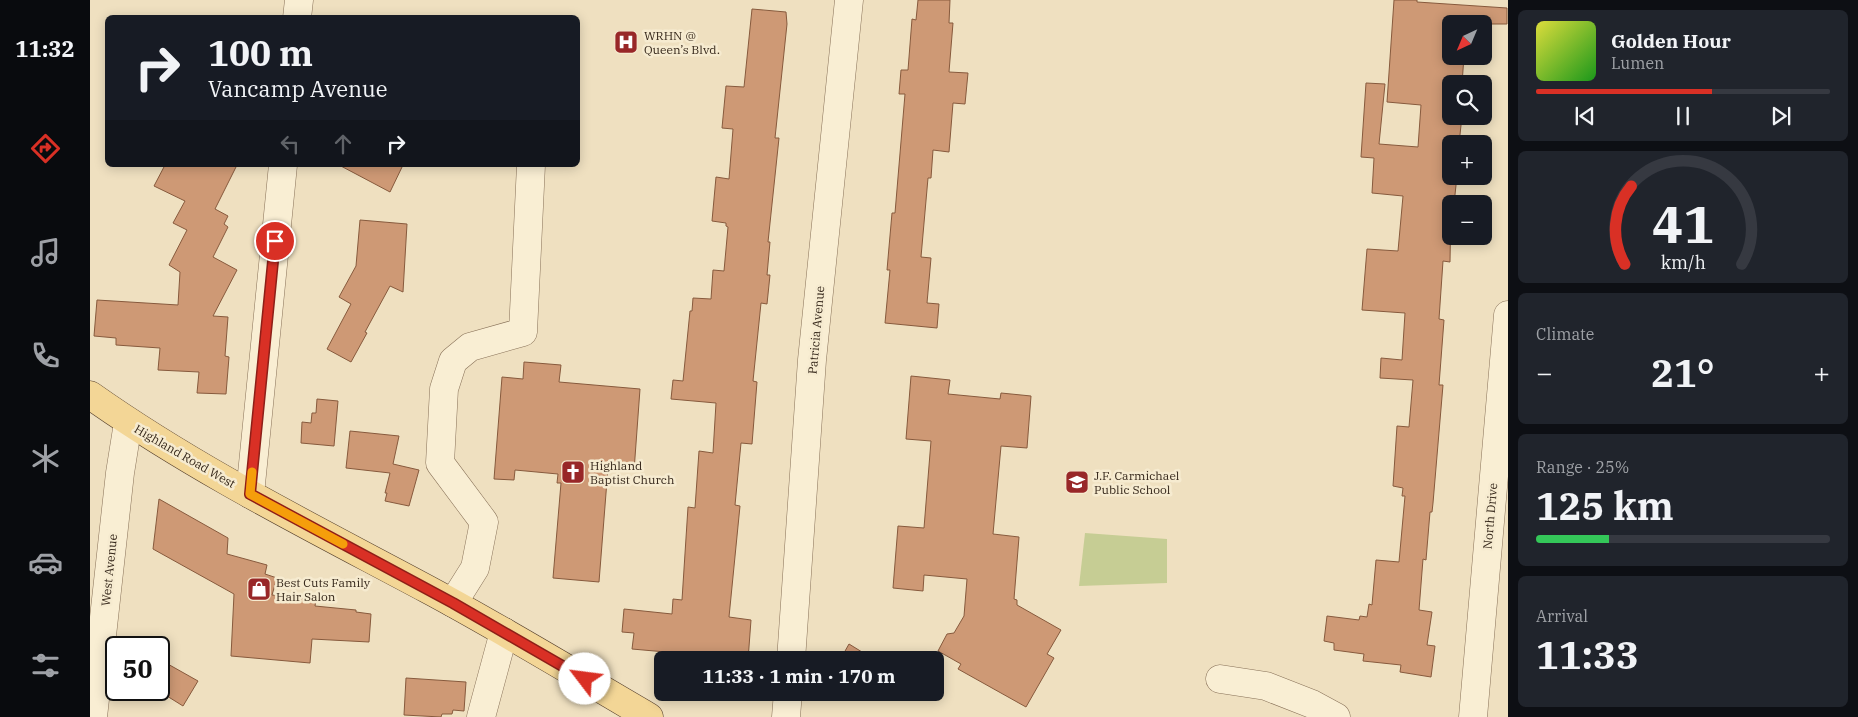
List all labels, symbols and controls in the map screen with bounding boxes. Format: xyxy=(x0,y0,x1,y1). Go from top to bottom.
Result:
north arrow xyxy=(1442,15,1492,65)
map controls xyxy=(1442,15,1492,245)
place label: WRHN @ Queen’s Blvd. xyxy=(644,28,720,57)
hospital icon: WRHN @ Queen’s Blvd. xyxy=(613,29,639,55)
text: Golden Hour xyxy=(1611,29,1731,53)
text: 100 m xyxy=(208,30,313,76)
text: 11:32 xyxy=(15,34,75,63)
icon: right xyxy=(125,35,190,100)
text: Lumen xyxy=(1611,53,1664,73)
text: Vancamp Avenue xyxy=(208,74,387,103)
button: search xyxy=(1442,75,1492,125)
icon: previous xyxy=(1571,102,1599,130)
icon: pause xyxy=(1669,102,1697,130)
icon: next xyxy=(1767,102,1795,130)
icon: left xyxy=(276,130,304,158)
icon: ahead xyxy=(329,130,357,158)
icon: right xyxy=(382,130,410,158)
icon: directions xyxy=(28,131,63,166)
button: + xyxy=(1442,135,1492,185)
text: 41 xyxy=(1652,190,1714,257)
button: − xyxy=(1442,195,1492,245)
pin xyxy=(254,220,296,262)
icon: arrive xyxy=(261,227,289,255)
icon: music xyxy=(28,235,63,270)
text: km/h xyxy=(1660,251,1706,274)
street label: Patricia Avenue xyxy=(805,285,827,375)
text: Climate xyxy=(1536,324,1594,344)
icon: phone xyxy=(28,338,63,373)
text: 21° xyxy=(1651,348,1715,397)
text: − xyxy=(1536,354,1553,391)
text: + xyxy=(1813,354,1830,391)
street label: Highland Road West xyxy=(132,421,238,491)
icon: climate xyxy=(28,441,63,476)
text: Range · 25% xyxy=(1536,457,1629,477)
place label: Highland Baptist Church xyxy=(590,458,675,487)
church icon: Highland Baptist Church xyxy=(560,459,586,485)
place label: J.F. Carmichael Public School xyxy=(1094,468,1180,497)
school or university icon: J.F. Carmichael Public School xyxy=(1064,469,1090,495)
text: 125 km xyxy=(1536,481,1674,530)
street label: North Drive xyxy=(1480,482,1500,550)
street label: West Avenue xyxy=(98,533,120,607)
icon: car xyxy=(28,545,63,580)
place label: Best Cuts Family Hair Salon xyxy=(276,575,371,604)
shop icon: Best Cuts Family Hair Salon xyxy=(246,576,272,602)
text: Arrival xyxy=(1536,606,1588,626)
text: 11:33 xyxy=(1536,630,1639,679)
speed limit sign: 50 xyxy=(105,636,170,701)
icon: filters xyxy=(28,648,63,683)
position arrow xyxy=(558,652,610,704)
text: 11:33 · 1 min · 170 m xyxy=(703,664,895,688)

